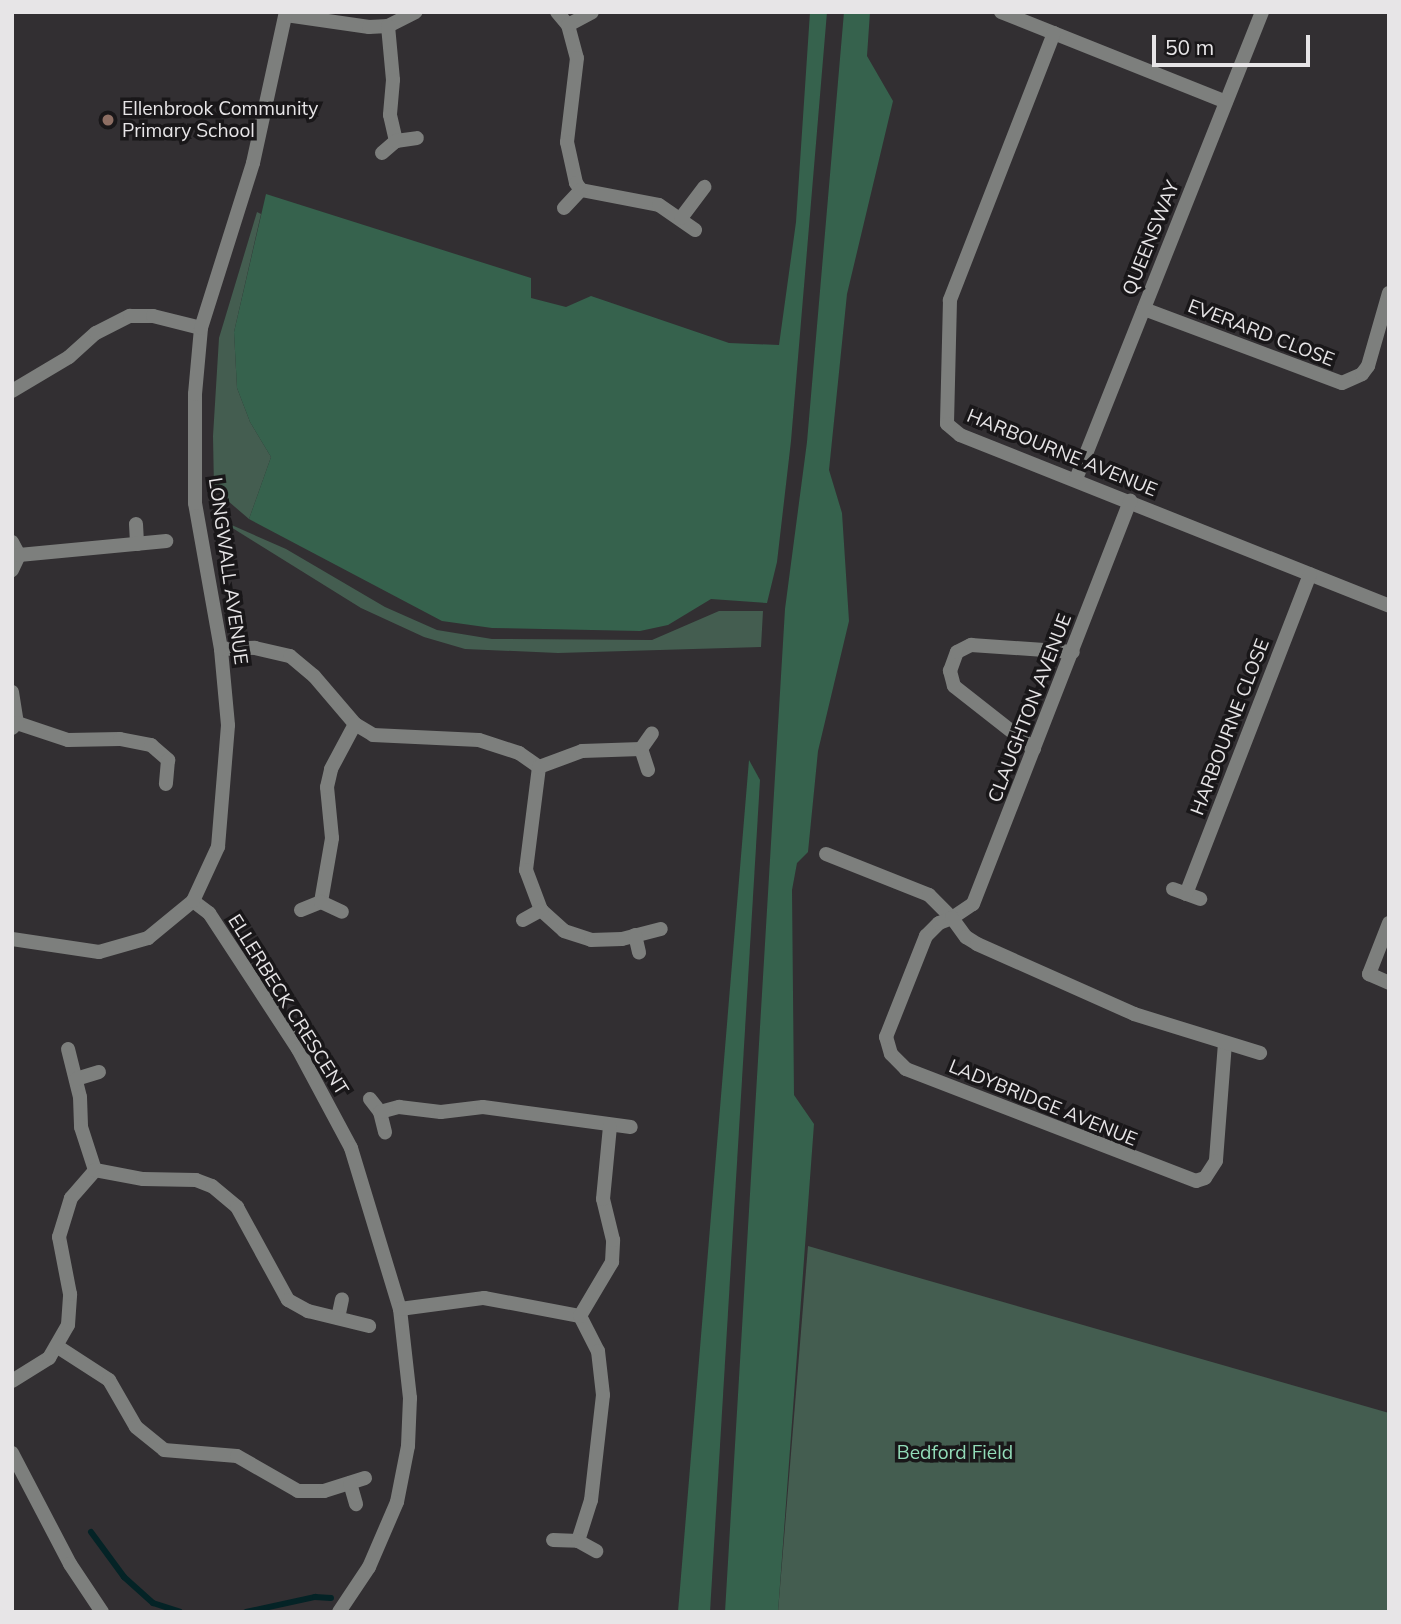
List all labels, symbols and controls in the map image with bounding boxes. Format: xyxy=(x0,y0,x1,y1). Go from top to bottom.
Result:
scale bar xyxy=(1156,21,1314,65)
text: 50 m xyxy=(1165,34,1214,60)
place label: Ellenbrook Community Primary School xyxy=(122,98,318,142)
marker: Ellenbrook Community Primary School xyxy=(100,112,116,128)
street label: QUEENSWAY xyxy=(1118,178,1184,298)
street label: EVERARD CLOSE xyxy=(1185,295,1337,371)
street label: HARBOURNE AVENUE xyxy=(964,404,1160,502)
street label: LONGWALL AVENUE xyxy=(204,476,252,666)
street label: CLAUGHTON AVENUE xyxy=(983,610,1077,806)
street label: HARBOURNE CLOSE xyxy=(1186,636,1274,818)
street label: ELLERBECK CRESCENT xyxy=(223,910,353,1100)
street label: LADYBRIDGE AVENUE xyxy=(946,1055,1140,1151)
park label: Bedford Field xyxy=(897,1442,1013,1464)

